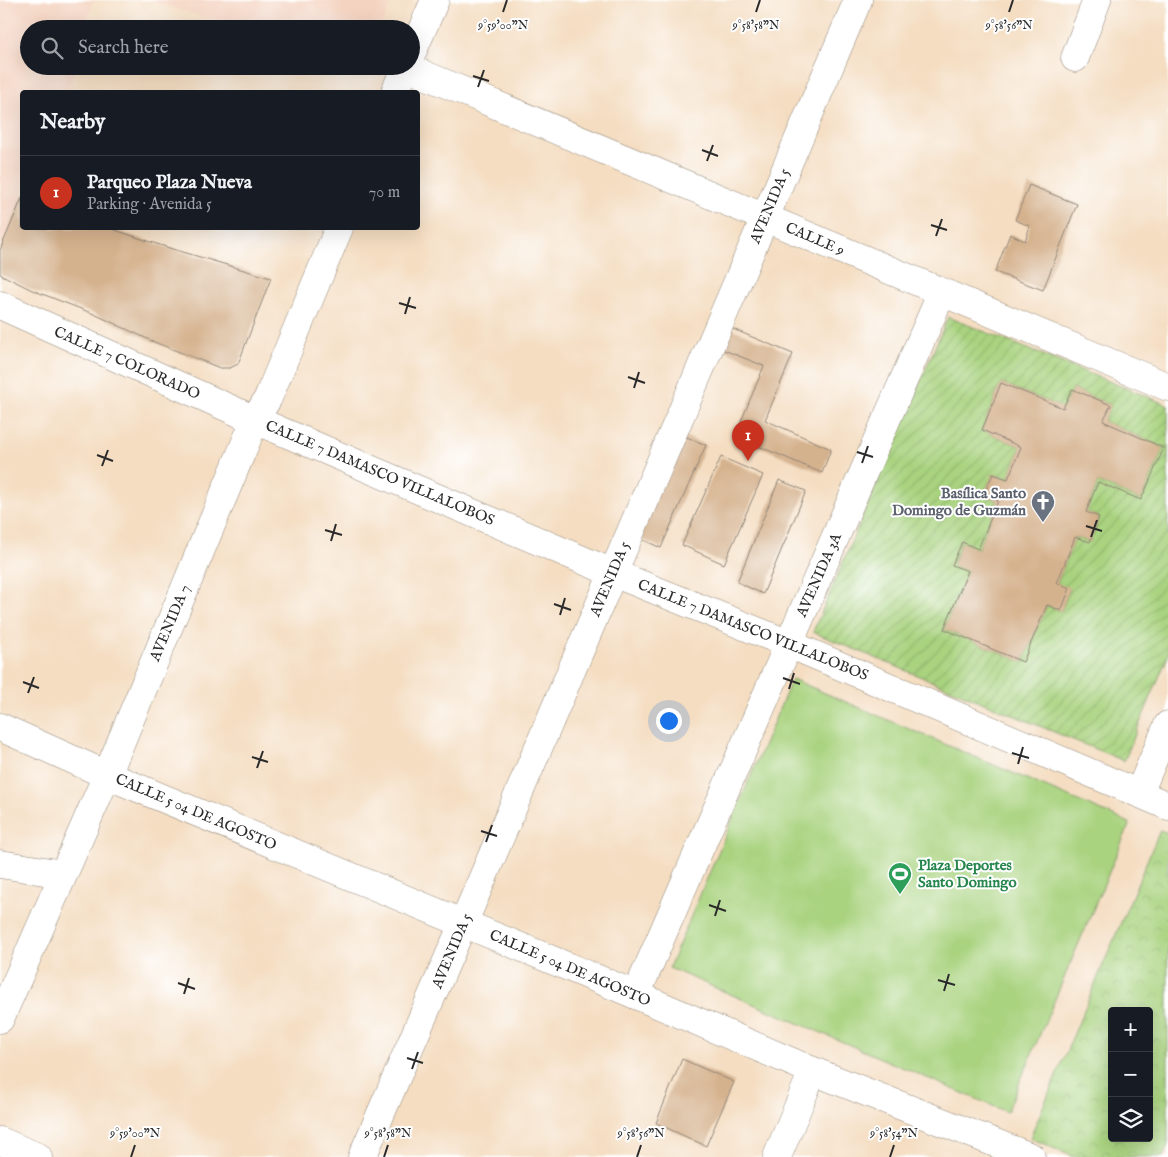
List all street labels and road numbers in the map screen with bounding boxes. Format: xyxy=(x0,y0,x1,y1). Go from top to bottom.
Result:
street label: AVENIDA 5 xyxy=(745,165,795,247)
street label: CALLE 9 xyxy=(783,218,847,260)
street label: CALLE 7 COLORADO xyxy=(51,322,203,404)
street label: CALLE 7 DAMASCO VILLALOBOS xyxy=(263,416,497,530)
street label: AVENIDA 3A xyxy=(792,529,846,621)
street label: AVENIDA 5 xyxy=(585,538,635,620)
street label: CALLE 7 DAMASCO VILLALOBOS xyxy=(635,575,871,685)
street label: AVENIDA 7 xyxy=(145,582,195,665)
street label: CALLE 5 04 DE AGOSTO xyxy=(113,769,279,855)
street label: AVENIDA 5 xyxy=(427,910,477,992)
street label: CALLE 5 04 DE AGOSTO xyxy=(487,925,653,1011)

